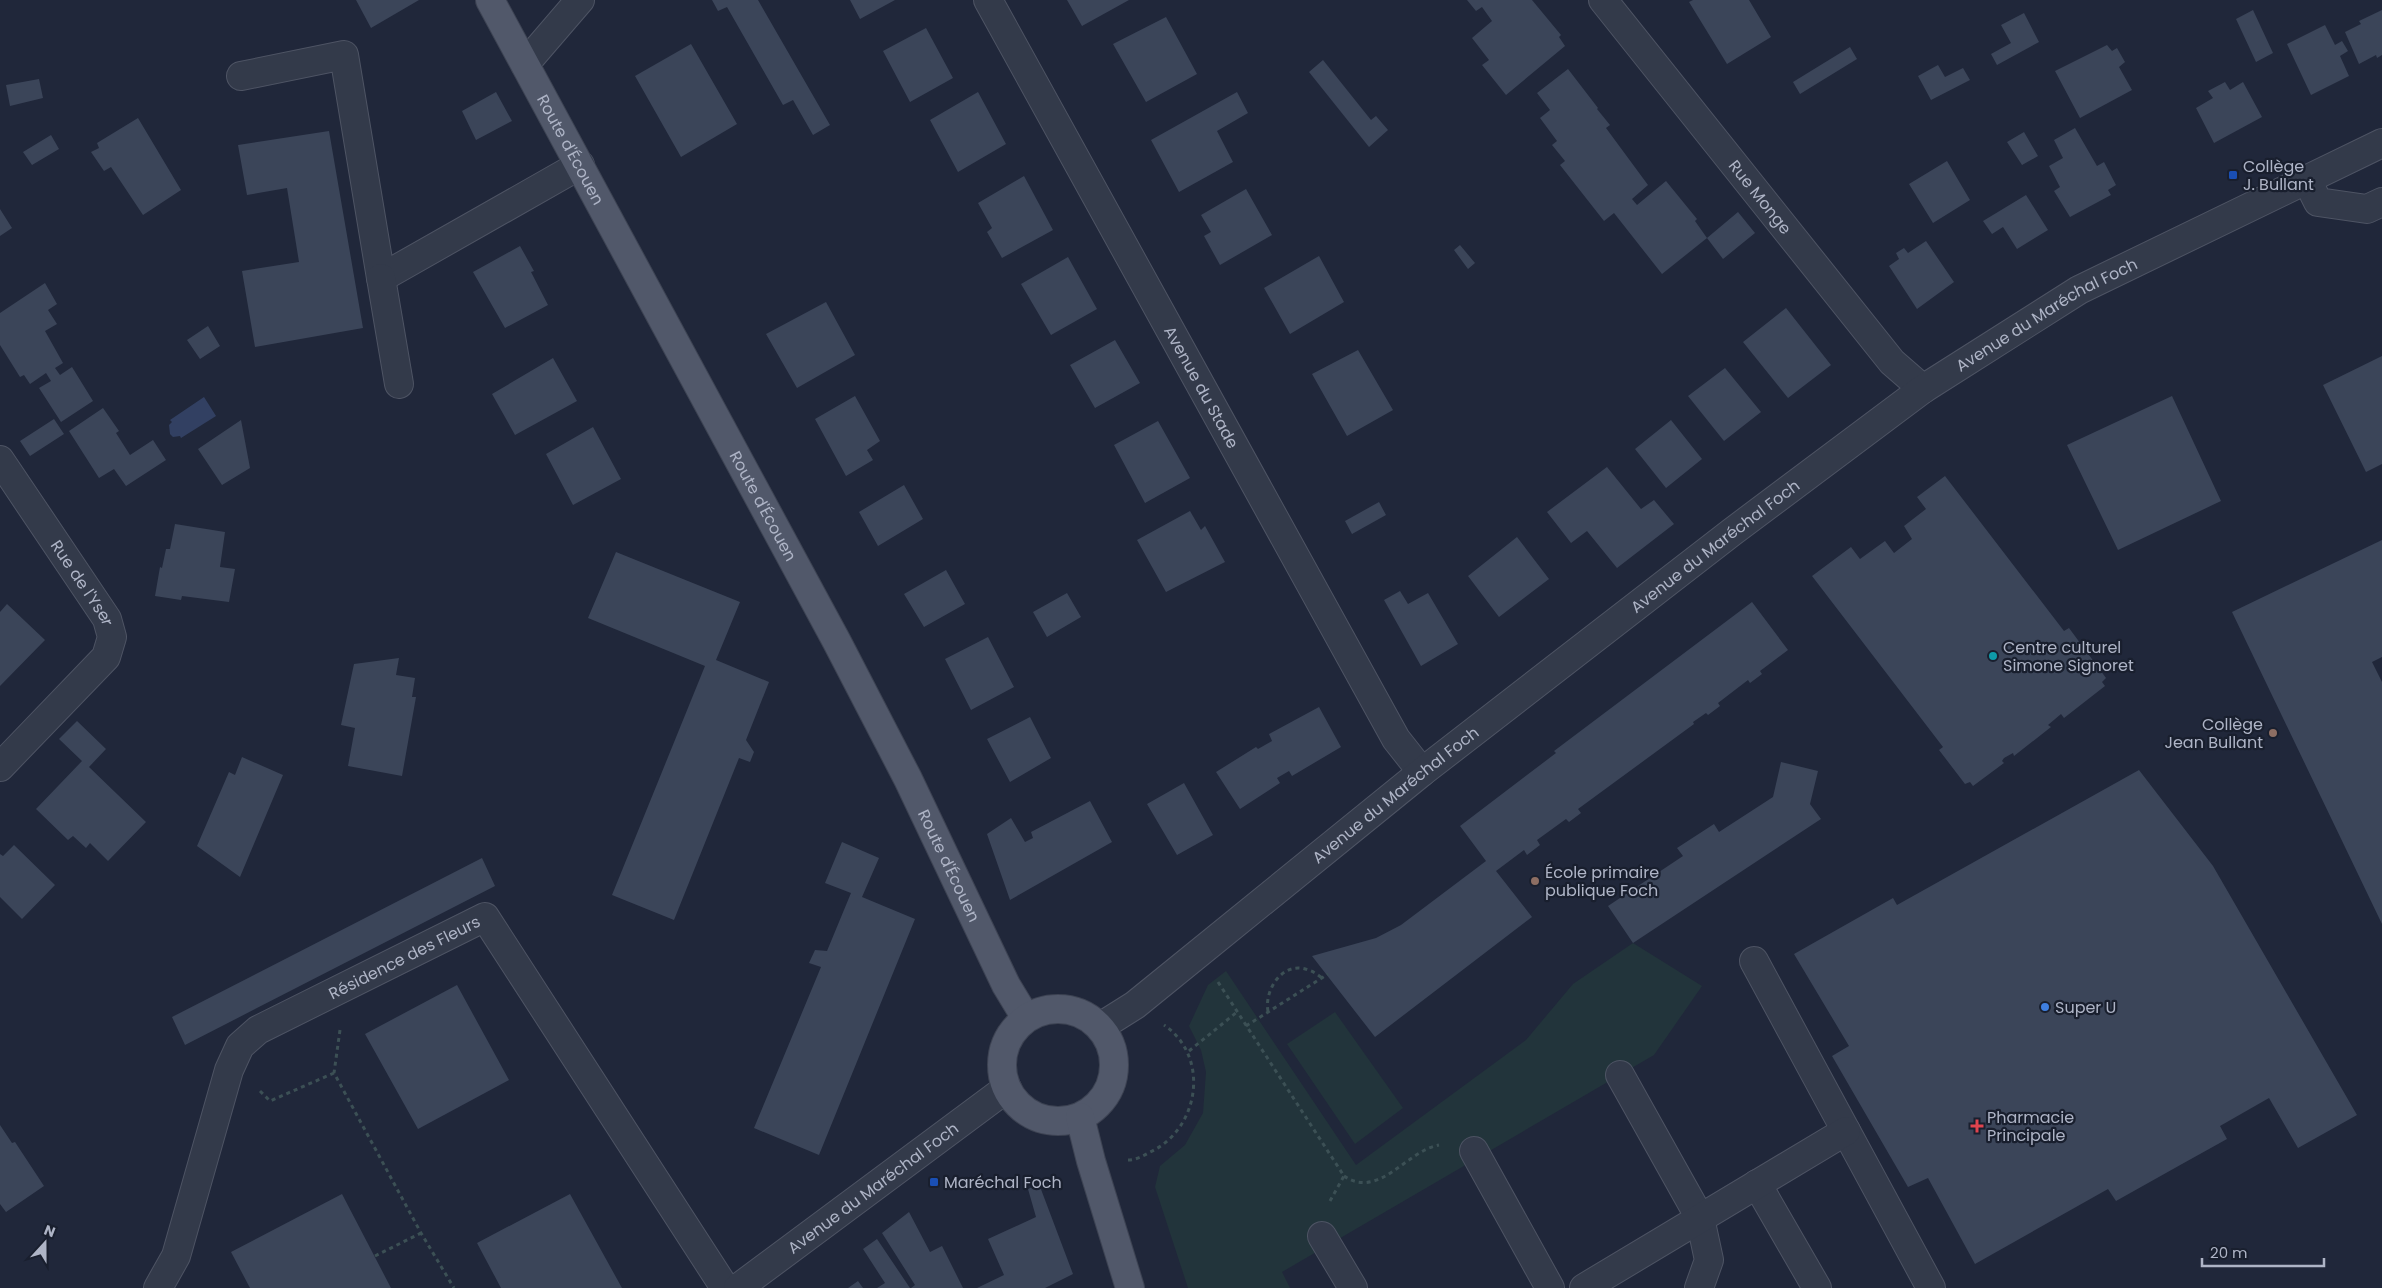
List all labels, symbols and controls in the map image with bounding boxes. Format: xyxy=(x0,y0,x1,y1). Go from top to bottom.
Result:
street label: Route d'Écouen xyxy=(532,90,610,209)
street label: Rue Monge xyxy=(1723,155,1797,239)
place label: Collège J. Bullant xyxy=(2243,155,2314,196)
marker: Collège J. Bullant xyxy=(2227,169,2239,181)
street label: Avenue du Maréchal Foch xyxy=(1951,252,2141,377)
street label: Avenue du Stade xyxy=(1159,322,1245,452)
street label: Route d'Écouen xyxy=(724,447,803,565)
street label: Avenue du Maréchal Foch xyxy=(1625,474,1804,618)
street label: Rue de l'Yser xyxy=(45,535,120,628)
place label: Centre culturel Simone Signoret xyxy=(2003,636,2134,677)
marker: Centre culturel Simone Signoret xyxy=(1987,650,1999,662)
place label: Collège Jean Bullant xyxy=(2164,713,2263,754)
street label: Avenue du Maréchal Foch xyxy=(1307,721,1483,868)
marker: Collège Jean Bullant xyxy=(2267,727,2279,739)
street label: Route d'Écouen xyxy=(913,805,986,926)
place label: École primaire publique Foch xyxy=(1545,861,1659,902)
marker: École primaire publique Foch xyxy=(1529,875,1541,887)
street label: Résidence des Fleurs xyxy=(324,910,484,1005)
place label: Super U xyxy=(2055,996,2116,1019)
marker: Super U xyxy=(2039,1001,2051,1013)
place label: Pharmacie Principale xyxy=(1987,1106,2074,1147)
street label: Avenue du Maréchal Foch xyxy=(783,1117,963,1259)
marker: Pharmacie Principale xyxy=(1971,1120,1983,1132)
place label: Maréchal Foch xyxy=(944,1171,1062,1194)
marker: Maréchal Foch xyxy=(928,1176,940,1188)
north arrow xyxy=(20,1218,70,1268)
text: N xyxy=(41,1220,58,1242)
scale bar xyxy=(2202,1236,2324,1268)
text: 20 m xyxy=(2210,1242,2248,1263)

